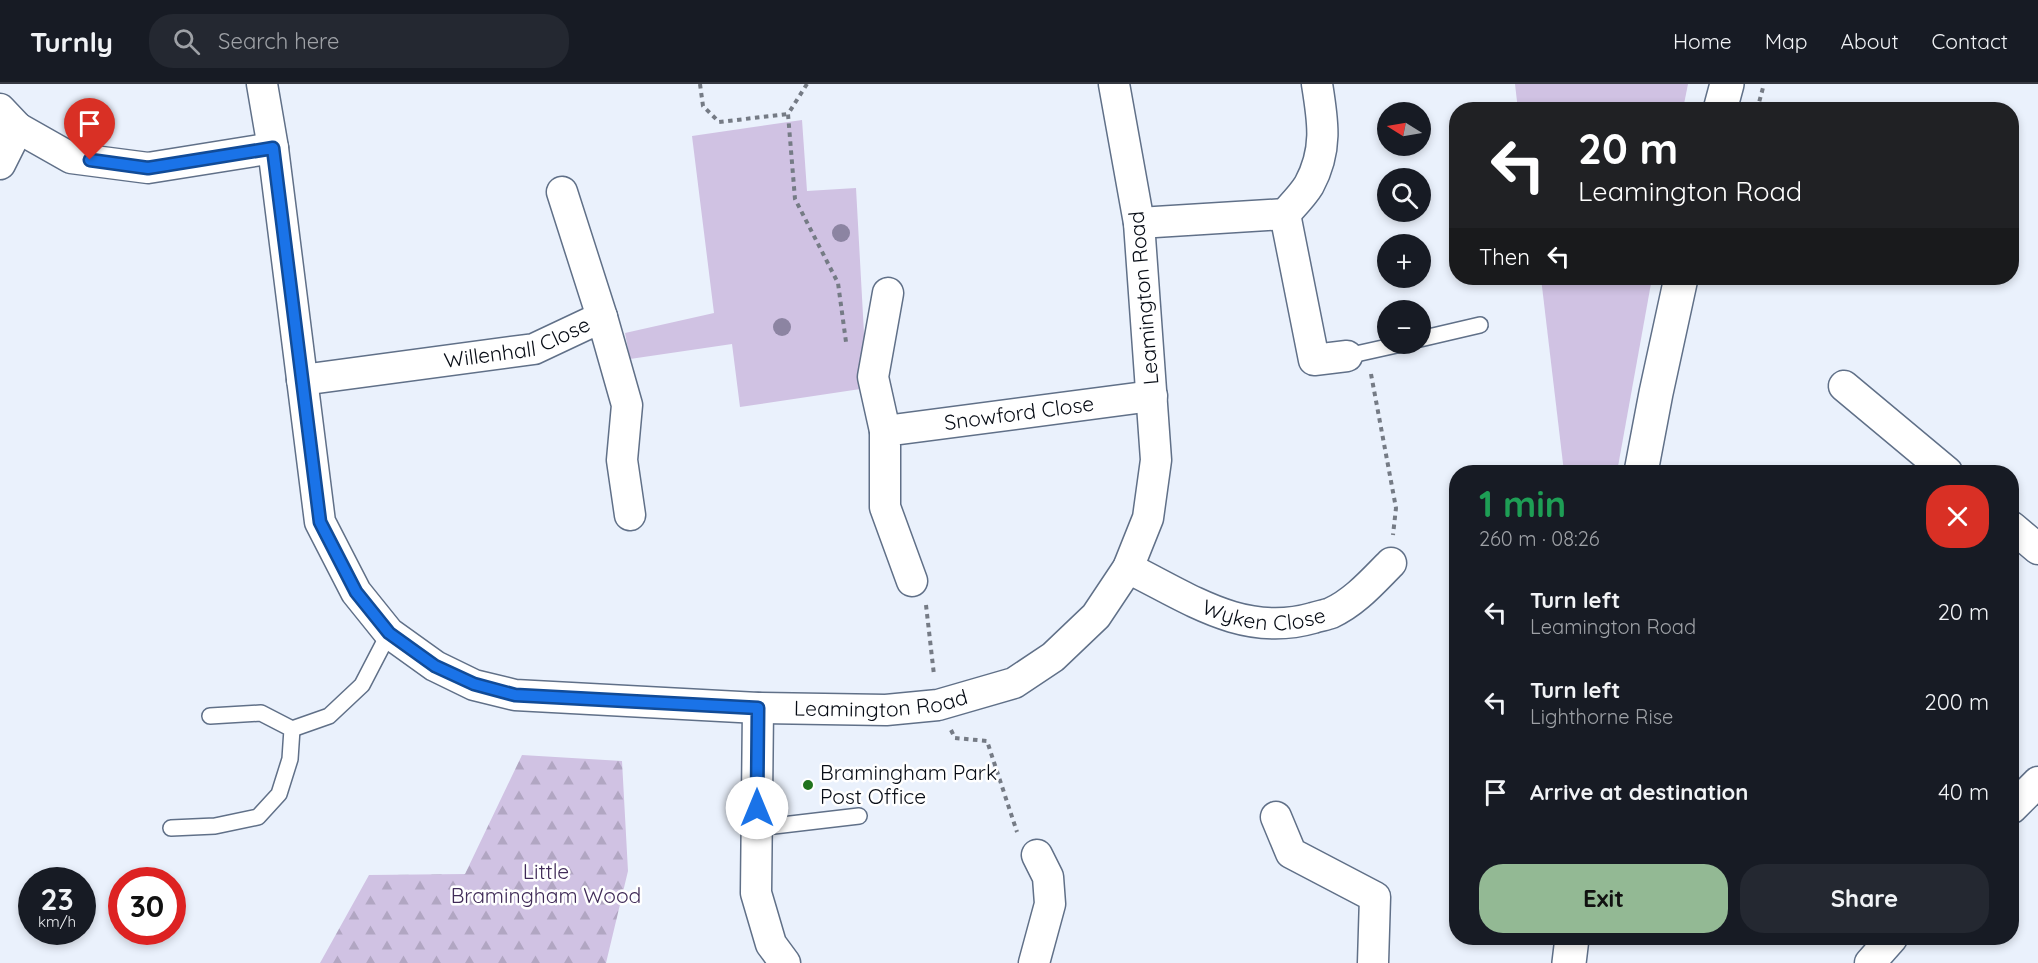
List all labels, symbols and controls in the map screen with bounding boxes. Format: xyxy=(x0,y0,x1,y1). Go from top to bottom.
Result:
search box xyxy=(149,14,569,68)
text: Turnly xyxy=(30,24,113,59)
icon: search xyxy=(170,25,203,58)
text: Search here xyxy=(218,27,339,55)
text: Home xyxy=(1673,28,1732,54)
text: Map xyxy=(1765,28,1808,54)
text: About xyxy=(1841,28,1899,54)
text: Contact xyxy=(1932,28,2008,54)
pin xyxy=(64,98,115,160)
north arrow xyxy=(1377,102,1431,156)
map controls xyxy=(1377,102,1431,354)
icon: arrive xyxy=(73,107,106,140)
text: 20 m xyxy=(1578,122,1678,175)
icon: left xyxy=(1479,126,1557,204)
button: search xyxy=(1377,168,1431,222)
text: Leamington Road xyxy=(1578,174,1802,208)
street label: Leamington Road xyxy=(1122,210,1164,386)
button: + xyxy=(1377,234,1431,288)
icon: left xyxy=(1542,240,1575,273)
text: Then xyxy=(1479,243,1530,271)
button: − xyxy=(1377,300,1431,354)
street label: Willenhall Close xyxy=(442,311,594,373)
street label: Snowford Close xyxy=(943,390,1095,435)
text: 1 min xyxy=(1479,481,1566,526)
button: close xyxy=(1926,485,1989,548)
text: 260 m · 08:26 xyxy=(1479,526,1600,551)
text: Turn left xyxy=(1530,586,1620,614)
street label: Wyken Close xyxy=(1199,593,1328,636)
icon: left xyxy=(1479,596,1512,629)
text: 20 m xyxy=(1938,598,1989,626)
text: Leamington Road xyxy=(1530,614,1696,639)
text: Turn left xyxy=(1530,676,1620,704)
street label: Leamington Road xyxy=(794,683,970,722)
icon: left xyxy=(1479,686,1512,719)
text: 200 m xyxy=(1925,688,1989,716)
text: Lighthorne Rise xyxy=(1530,704,1673,729)
place label: Bramingham Park Post Office xyxy=(820,759,997,809)
position arrow xyxy=(725,776,789,840)
icon: arrive xyxy=(1479,776,1512,809)
marker: Bramingham Park Post Office xyxy=(801,778,815,792)
text: Arrive at destination xyxy=(1530,778,1748,806)
text: 40 m xyxy=(1938,778,1989,806)
park label: Little Bramingham Wood xyxy=(451,858,641,908)
button: Exit xyxy=(1479,864,1728,933)
button: Share xyxy=(1740,864,1989,933)
speed limit sign: 30 xyxy=(108,867,186,945)
text: 23 xyxy=(40,880,74,918)
text: km/h xyxy=(38,912,76,931)

